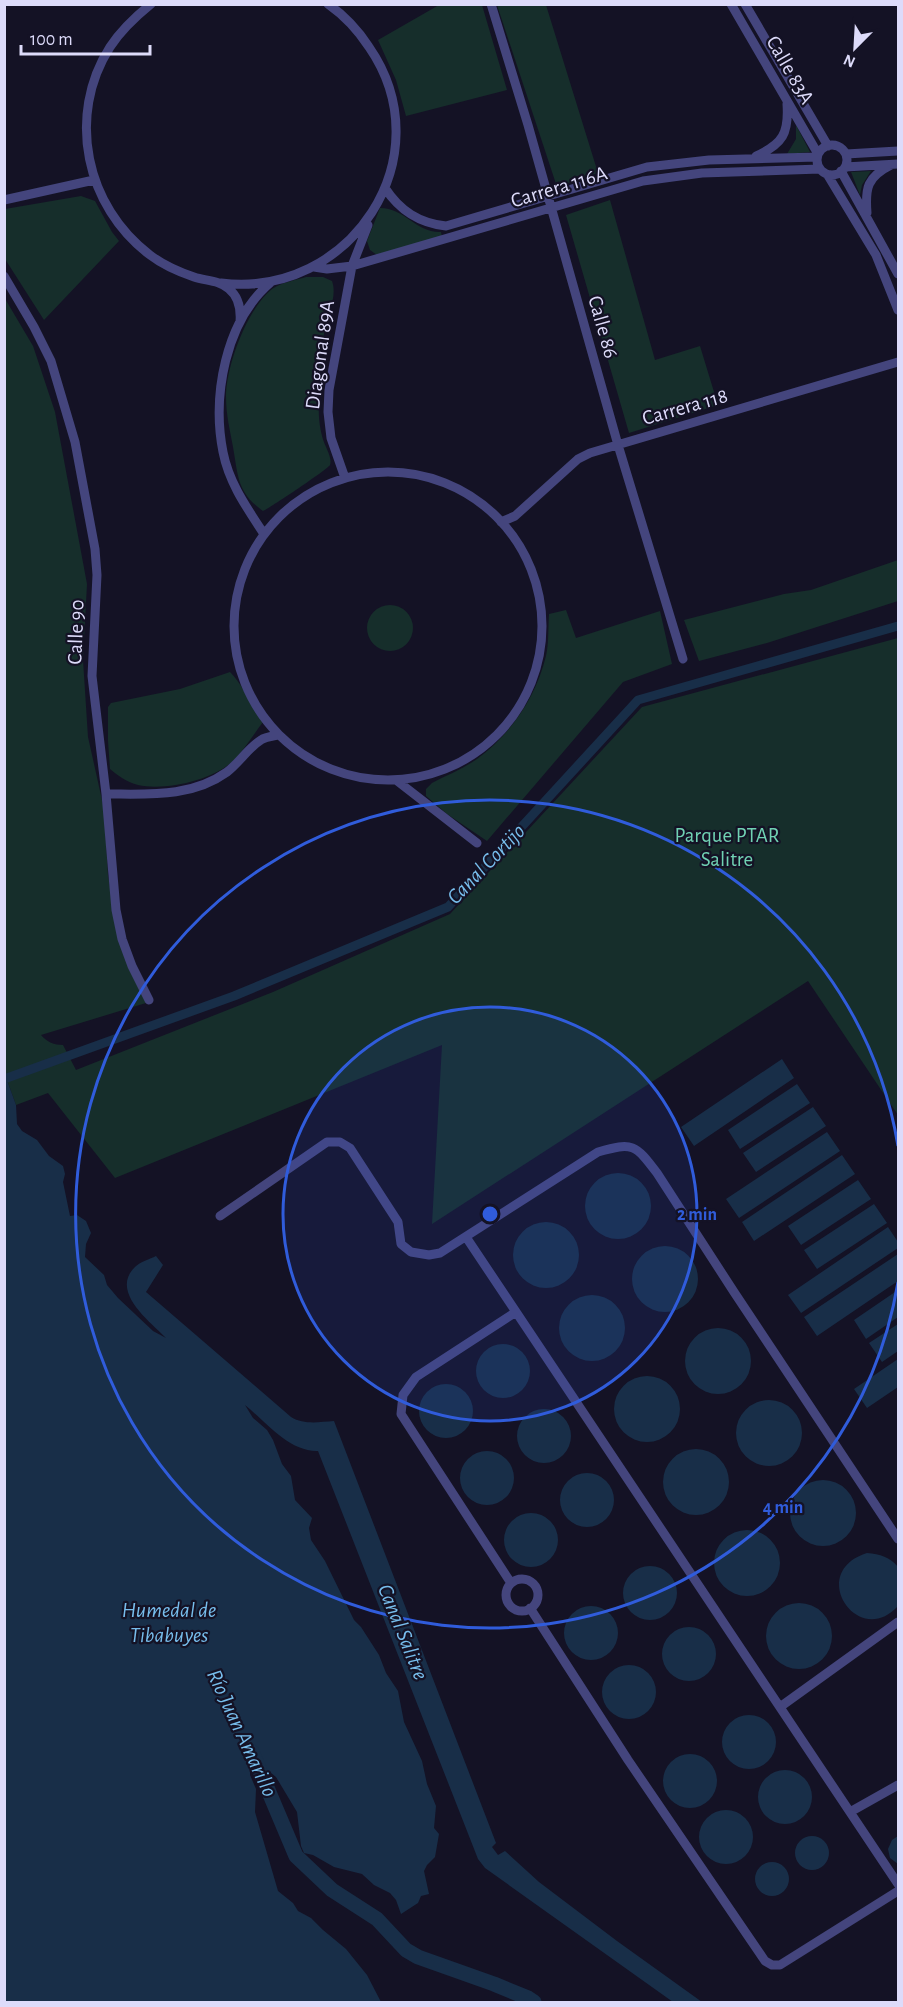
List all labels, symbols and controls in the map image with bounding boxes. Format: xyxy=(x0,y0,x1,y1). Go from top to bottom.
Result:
scale bar xyxy=(21,18,150,56)
north arrow xyxy=(825,18,885,78)
text: 100 m xyxy=(30,31,73,49)
street label: Calle 83A xyxy=(762,32,818,108)
text: N xyxy=(841,51,858,70)
street label: Carrera 116A xyxy=(508,162,610,212)
street label: Calle 86 xyxy=(584,293,622,361)
street label: Diagonal 89A xyxy=(302,299,338,411)
street label: Carrera 118 xyxy=(640,385,730,429)
street label: Calle 90 xyxy=(64,599,88,665)
water label: Canal Cortijo xyxy=(443,820,529,908)
park label: Parque PTAR Salitre xyxy=(675,825,780,870)
centre of rings xyxy=(480,1204,500,1224)
text: 2 min xyxy=(677,1206,717,1224)
text: 4 min xyxy=(763,1499,803,1517)
water label: Canal Salitre xyxy=(374,1581,432,1683)
water label: Humedal de Tibabuyes xyxy=(122,1599,216,1646)
water label: Río Juan Amarillo xyxy=(203,1666,281,1800)

